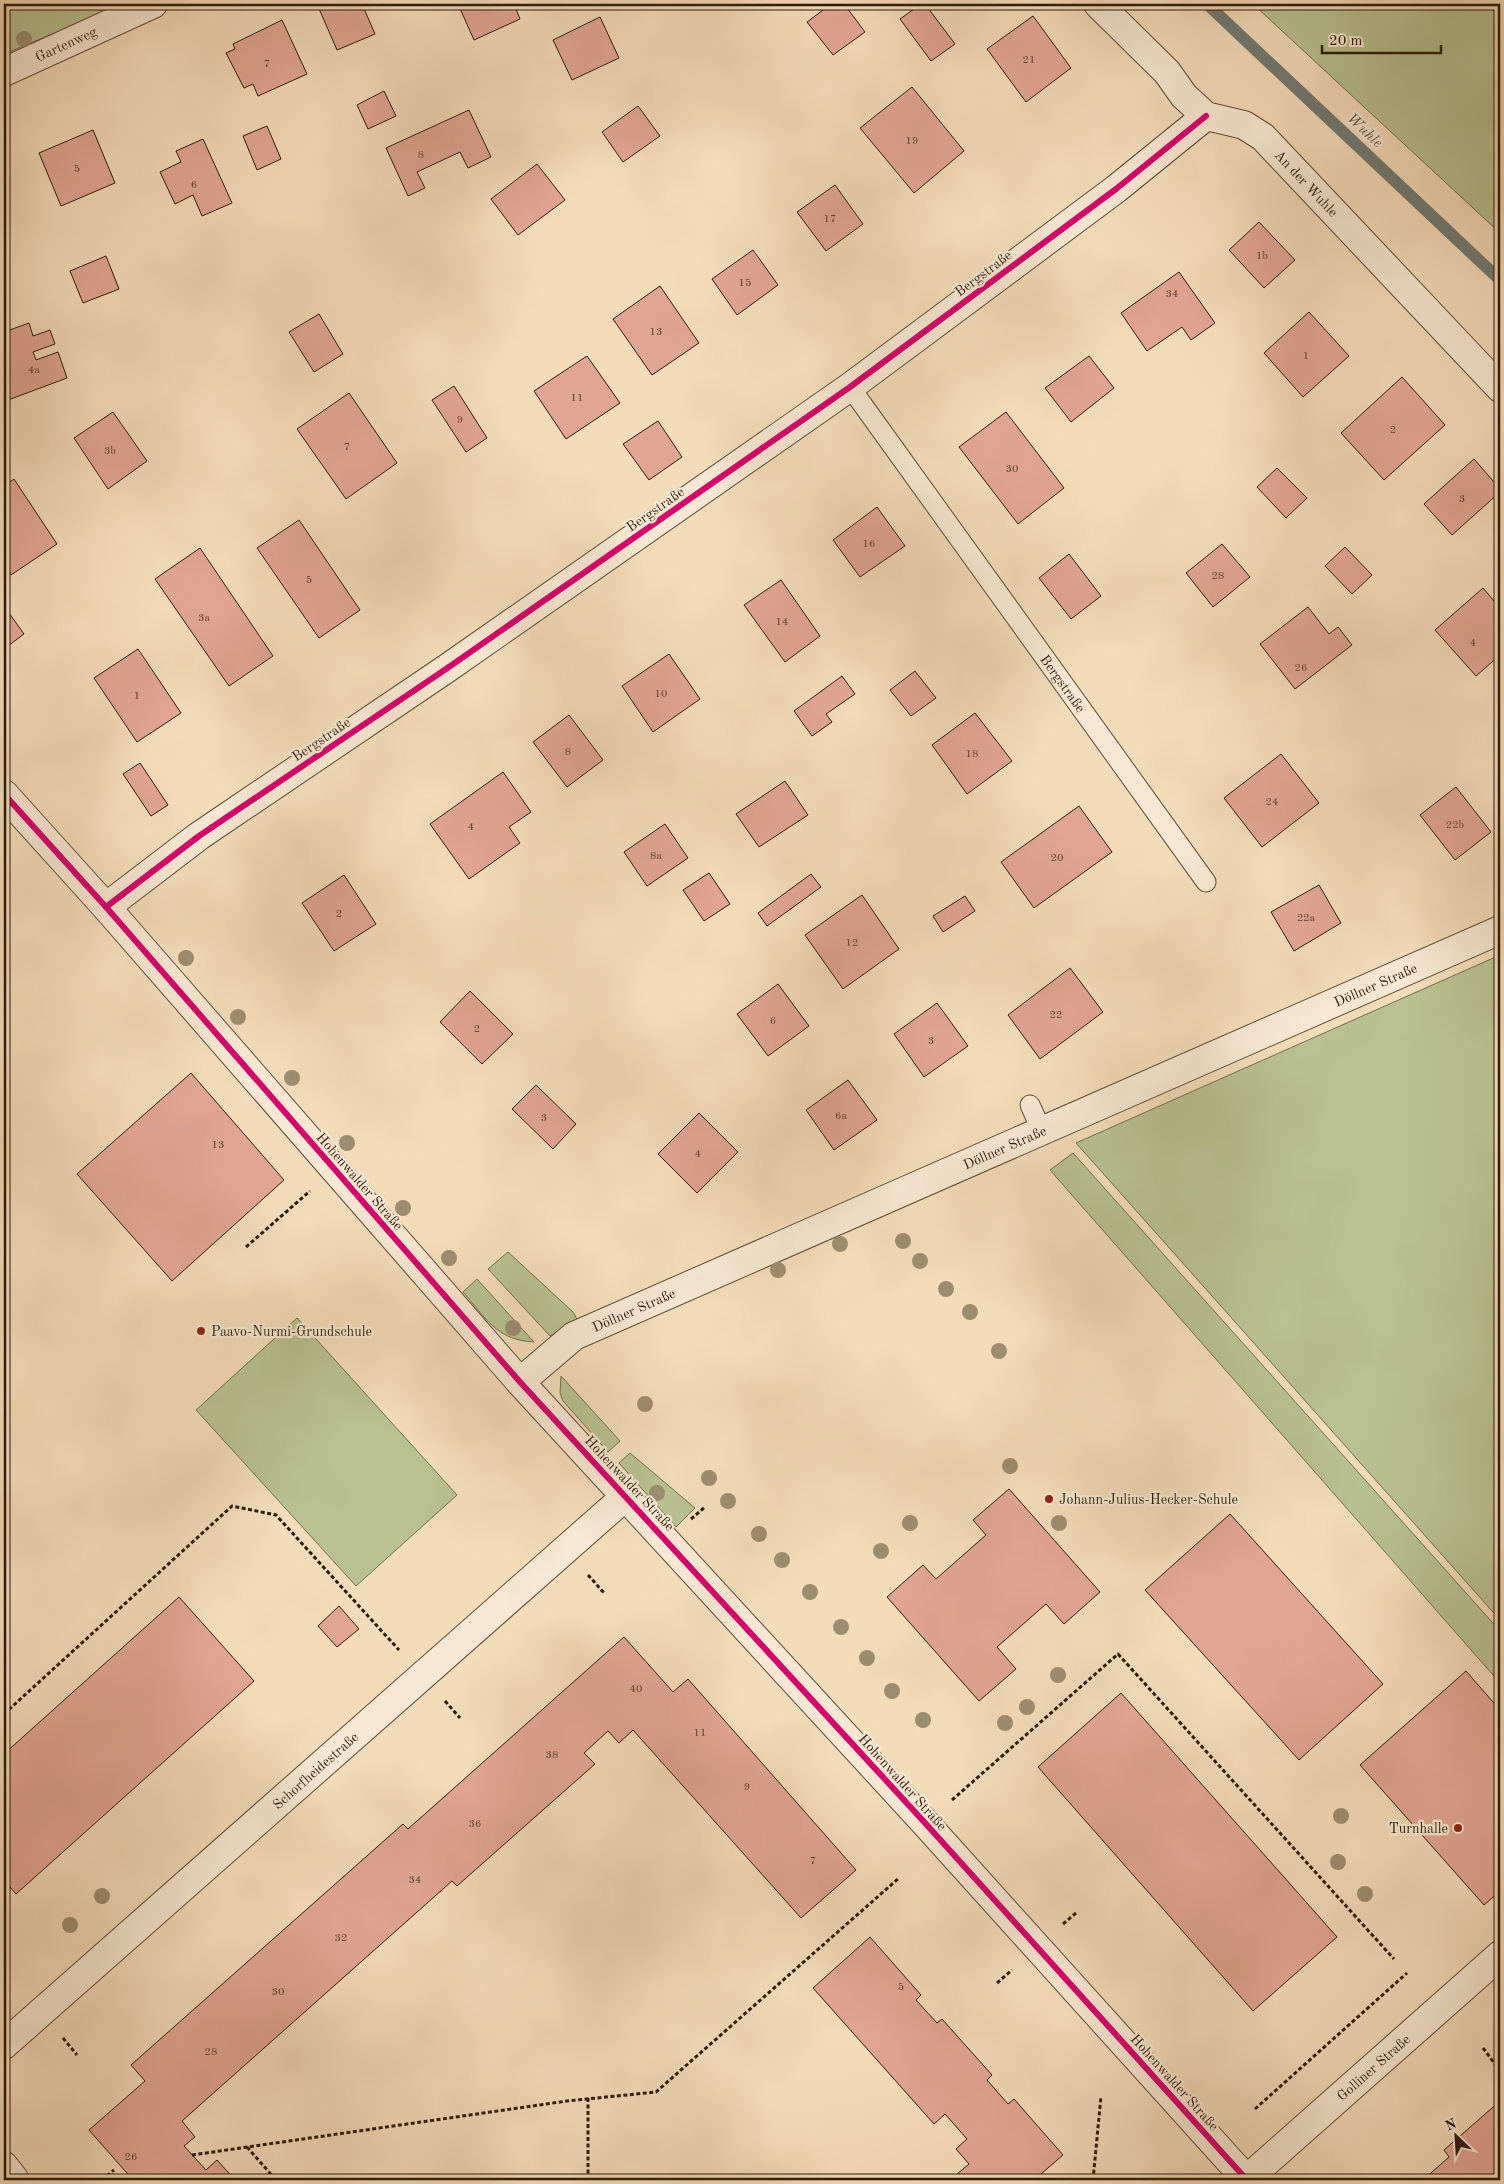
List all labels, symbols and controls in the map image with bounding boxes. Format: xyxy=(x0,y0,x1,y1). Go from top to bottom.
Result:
scale bar xyxy=(1322,22,1440,54)
street label: Gartenweg xyxy=(33,24,100,65)
text: 20 m xyxy=(1329,34,1363,49)
house number: 21 xyxy=(1023,55,1035,66)
house number: 7 xyxy=(264,59,270,70)
water label: Wuhle xyxy=(1343,111,1385,151)
house number: 19 xyxy=(906,136,918,147)
street label: An der Wuhle xyxy=(1271,148,1340,220)
house number: 8 xyxy=(418,150,424,161)
house number: 5 xyxy=(74,164,80,175)
house number: 6 xyxy=(191,180,197,191)
house number: 17 xyxy=(824,214,836,225)
street label: Bergstraße xyxy=(953,248,1015,300)
house number: 1b xyxy=(1256,251,1268,262)
house number: 15 xyxy=(739,278,751,289)
house number: 34 xyxy=(1166,289,1178,300)
house number: 13 xyxy=(650,327,662,338)
house number: 1 xyxy=(1303,351,1309,362)
house number: 4a xyxy=(28,365,40,376)
house number: 11 xyxy=(571,393,583,404)
house number: 9 xyxy=(457,415,463,426)
house number: 2 xyxy=(1390,425,1396,436)
house number: 7 xyxy=(344,442,350,453)
house number: 3b xyxy=(104,446,116,457)
house number: 30 xyxy=(1006,464,1018,475)
street label: Bergstraße xyxy=(624,485,687,535)
house number: 3 xyxy=(1459,494,1465,505)
house number: 16 xyxy=(863,539,875,550)
house number: 28 xyxy=(1212,571,1224,582)
house number: 5 xyxy=(306,575,312,586)
house number: 3a xyxy=(198,613,210,624)
house number: 14 xyxy=(776,617,788,628)
house number: 4 xyxy=(1470,638,1476,649)
street label: Bergstraße xyxy=(1037,653,1088,715)
house number: 26 xyxy=(1295,663,1307,674)
house number: 10 xyxy=(655,689,667,700)
house number: 1 xyxy=(134,691,140,702)
street label: Bergstraße xyxy=(290,715,353,764)
house number: 8 xyxy=(565,747,571,758)
house number: 18 xyxy=(966,749,978,760)
house number: 24 xyxy=(1266,797,1278,808)
house number: 22b xyxy=(1446,820,1465,831)
house number: 4 xyxy=(468,822,474,833)
house number: 8a xyxy=(650,851,662,862)
house number: 20 xyxy=(1051,853,1063,864)
house number: 2 xyxy=(336,909,342,920)
house number: 22a xyxy=(1297,913,1316,924)
house number: 12 xyxy=(846,938,858,949)
street label: Döllner Straße xyxy=(1332,961,1419,1010)
house number: 22 xyxy=(1050,1010,1062,1021)
house number: 6 xyxy=(770,1016,776,1027)
house number: 2 xyxy=(474,1024,480,1035)
house number: 3 xyxy=(928,1036,934,1047)
house number: 6a xyxy=(835,1111,847,1122)
house number: 3 xyxy=(541,1113,547,1124)
street label: Döllner Straße xyxy=(961,1124,1049,1172)
street label: Hohenwalder Straße xyxy=(313,1130,405,1233)
house number: 13 xyxy=(212,1140,224,1151)
house number: 4 xyxy=(695,1149,701,1160)
street label: Döllner Straße xyxy=(590,1286,678,1335)
marker: Paavo-Nurmi-Grundschule xyxy=(195,1325,207,1337)
place label: Paavo-Nurmi-Grundschule xyxy=(211,1325,372,1339)
street label: Hohenwalder Straße xyxy=(582,1434,677,1534)
marker: Johann-Julius-Hecker-Schule xyxy=(1043,1493,1055,1505)
place label: Johann-Julius-Hecker-Schule xyxy=(1059,1493,1238,1507)
house number: 40 xyxy=(630,1684,642,1695)
house number: 11 xyxy=(694,1728,706,1739)
street label: Schorfheidestraße xyxy=(270,1730,361,1812)
street label: Hohenwalder Straße xyxy=(856,1732,949,1833)
house number: 38 xyxy=(546,1750,558,1761)
house number: 9 xyxy=(744,1782,750,1793)
house number: 36 xyxy=(469,1819,481,1830)
place label: Turnhalle xyxy=(1389,1822,1448,1836)
marker: Turnhalle xyxy=(1452,1822,1464,1834)
house number: 7 xyxy=(810,1856,816,1867)
house number: 34 xyxy=(409,1875,421,1886)
house number: 32 xyxy=(335,1933,347,1944)
house number: 5 xyxy=(898,1982,904,1993)
house number: 30 xyxy=(272,1987,284,1998)
street label: Hohenwalder Straße xyxy=(1128,2032,1221,2133)
street label: Golliner Straße xyxy=(1335,2032,1413,2104)
house number: 28 xyxy=(205,2047,217,2058)
north arrow xyxy=(1432,2112,1482,2162)
text: N xyxy=(1443,2116,1459,2134)
house number: 26 xyxy=(125,2152,137,2163)

